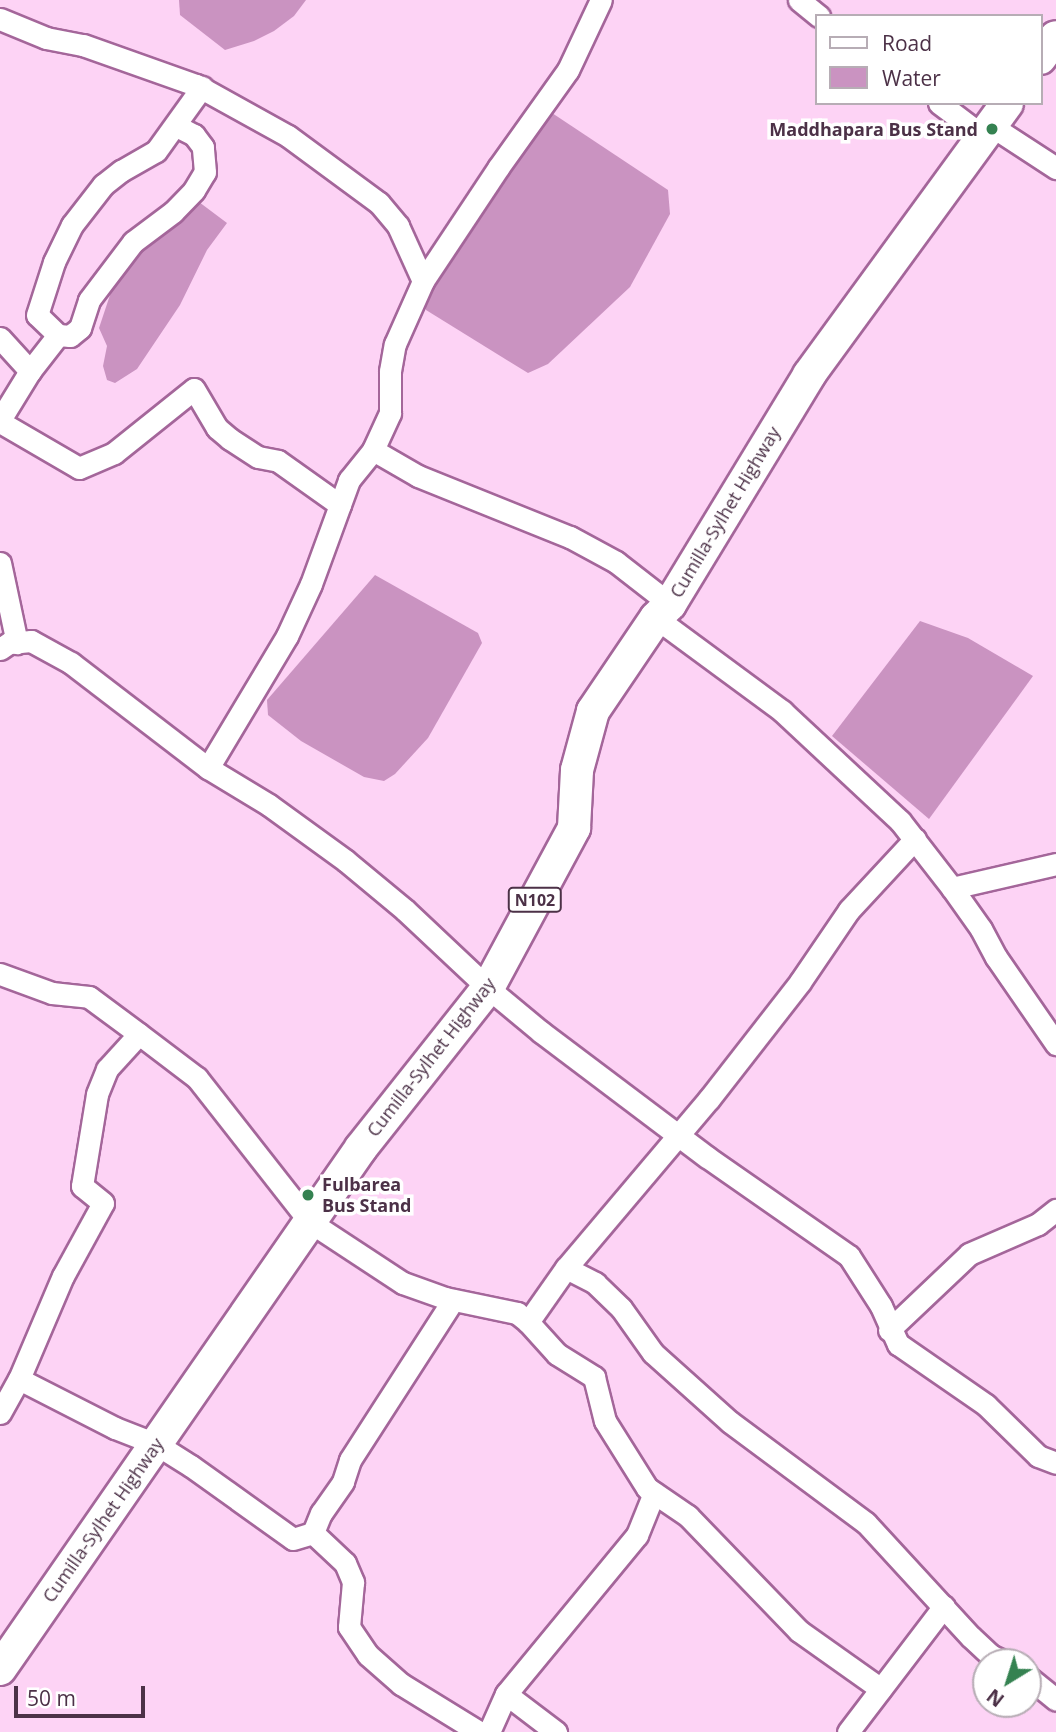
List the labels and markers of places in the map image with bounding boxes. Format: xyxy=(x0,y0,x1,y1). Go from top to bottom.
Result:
place label: Maddhapara Bus Stand xyxy=(769,118,978,140)
marker: Maddhapara Bus Stand xyxy=(984,121,1000,137)
place label: Fulbarea Bus Stand xyxy=(322,1174,411,1216)
marker: Fulbarea Bus Stand xyxy=(300,1187,316,1203)

